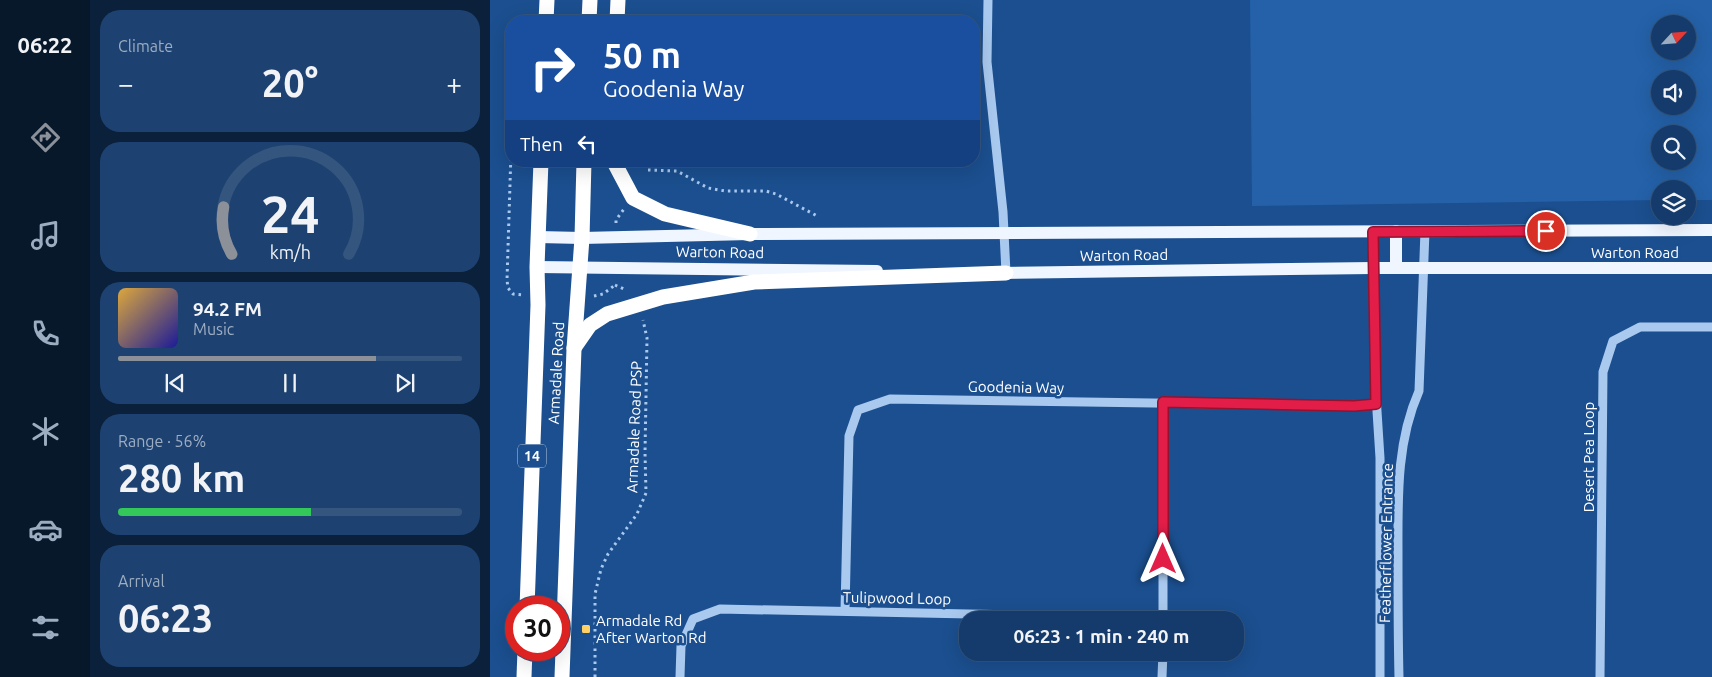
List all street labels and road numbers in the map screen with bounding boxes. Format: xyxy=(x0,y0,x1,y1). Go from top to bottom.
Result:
street label: Warton Road xyxy=(676,243,764,261)
street label: Warton Road xyxy=(1591,244,1679,261)
street label: Warton Road xyxy=(1080,246,1168,264)
street label: Armadale Road xyxy=(545,321,567,425)
street label: Armadale Road PSP xyxy=(623,361,645,493)
street label: Goodenia Way xyxy=(968,378,1064,396)
street label: Desert Pea Loop xyxy=(1580,402,1597,512)
road number: 14 xyxy=(518,444,546,468)
street label: Featherflower Entrance xyxy=(1376,463,1396,623)
street label: Tulipwood Loop xyxy=(843,589,951,607)

